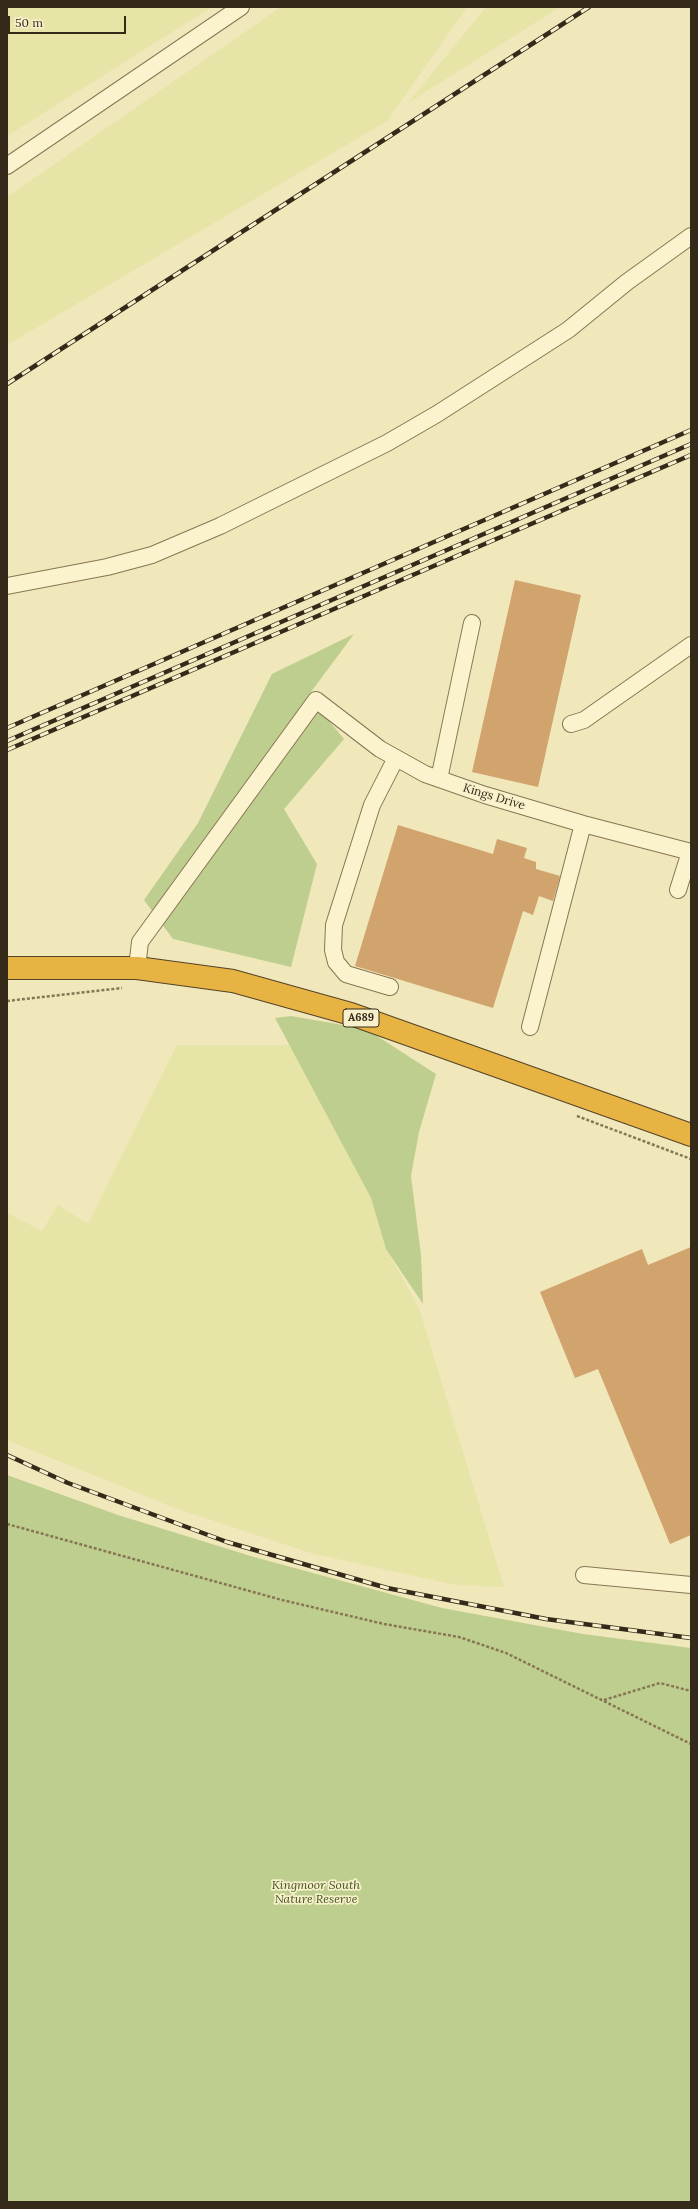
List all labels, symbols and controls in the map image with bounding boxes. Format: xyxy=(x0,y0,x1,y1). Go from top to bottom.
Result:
scale bar xyxy=(10,8,128,34)
text: 50 m xyxy=(15,15,43,30)
street label: Kings Drive xyxy=(461,781,527,813)
road number: A689 xyxy=(343,1009,379,1027)
park label: Kingmoor South Nature Reserve xyxy=(272,1879,360,1907)

